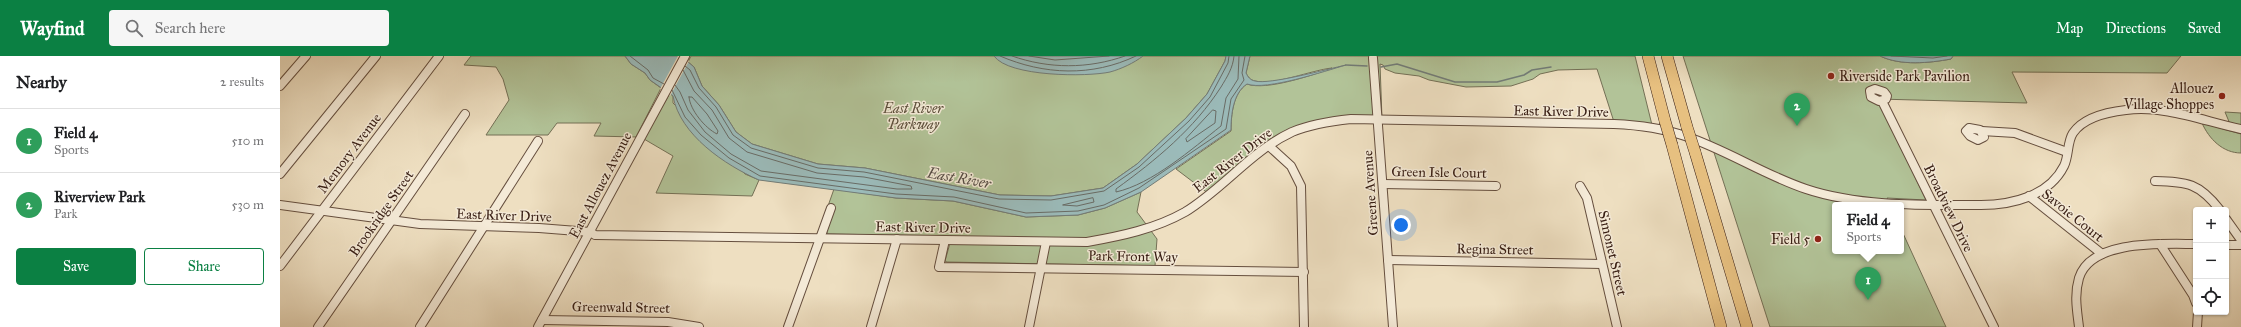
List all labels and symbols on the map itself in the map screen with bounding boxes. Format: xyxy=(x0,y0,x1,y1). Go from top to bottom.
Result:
place label: Riverside Park Pavilion xyxy=(1839,68,1970,85)
marker: Riverside Park Pavilion xyxy=(1826,71,1836,81)
place label: Allouez Village Shoppes xyxy=(2123,80,2215,113)
marker: Allouez Village Shoppes xyxy=(2217,91,2227,101)
pin: 2 xyxy=(1784,93,1810,126)
park label: East River Parkway xyxy=(882,100,944,133)
street label: East River Drive xyxy=(1513,102,1609,121)
street label: Memory Avenue xyxy=(314,110,385,197)
street label: East River Drive xyxy=(1189,124,1275,197)
street label: East Allouez Avenue xyxy=(565,129,636,241)
street label: Greene Avenue xyxy=(1359,150,1382,236)
street label: Broadview Drive xyxy=(1920,162,1977,255)
water label: East River xyxy=(925,163,993,193)
street label: Green Isle Court xyxy=(1391,163,1487,182)
street label: Brookridge Street xyxy=(345,167,417,260)
street label: Savoie Court xyxy=(2038,185,2107,245)
street label: East River Drive xyxy=(456,205,552,226)
street label: Simonet Street xyxy=(1594,209,1631,297)
your location xyxy=(1391,215,1411,235)
street label: East River Drive xyxy=(875,218,971,237)
place label: Field 5 xyxy=(1771,231,1810,248)
marker: Field 5 xyxy=(1813,234,1823,244)
street label: Regina Street xyxy=(1456,240,1534,259)
street label: Park Front Way xyxy=(1088,247,1179,266)
pin: 1 xyxy=(1855,267,1881,300)
street label: Greenwald Street xyxy=(572,298,670,317)

